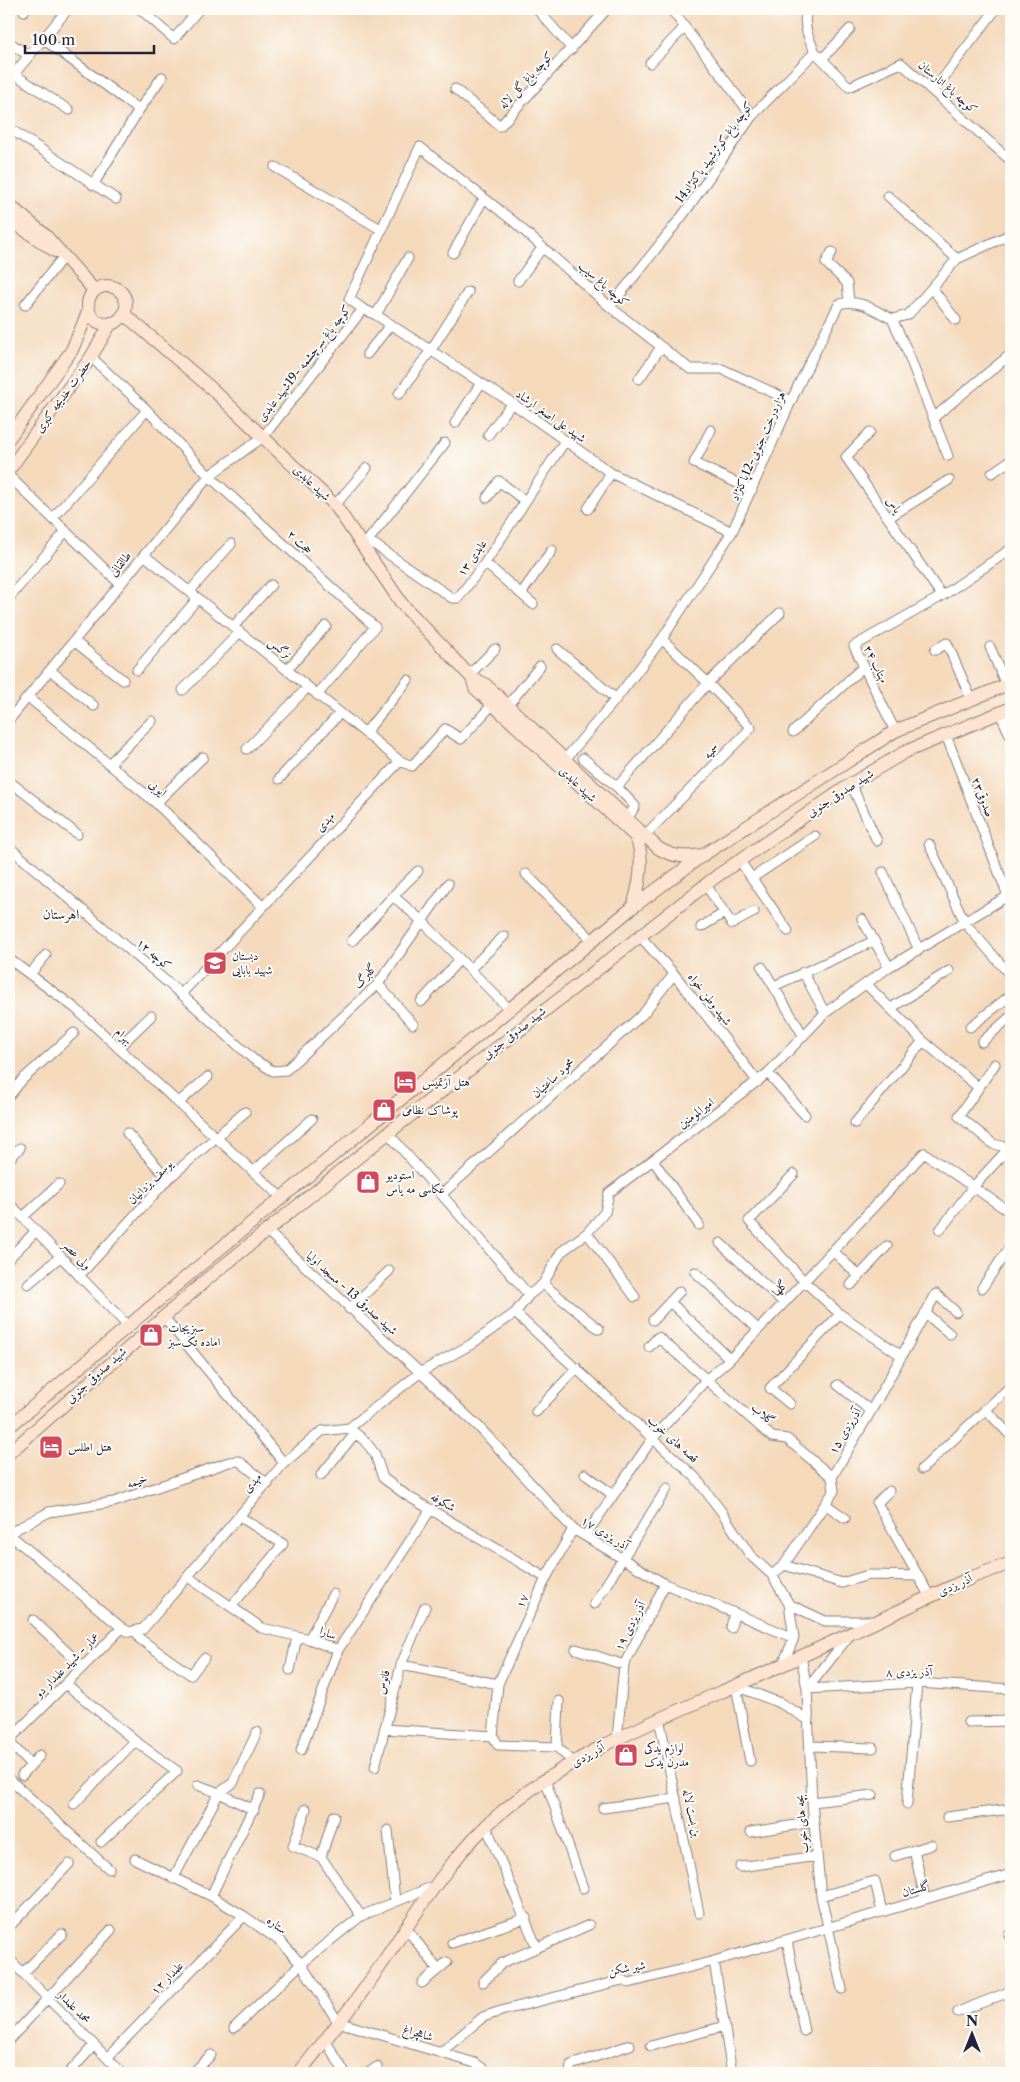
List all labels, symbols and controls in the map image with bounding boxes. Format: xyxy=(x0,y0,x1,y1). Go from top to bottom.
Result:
scale bar xyxy=(25,22,154,54)
text: 100 m xyxy=(32,30,75,49)
street label: کوچه باغ گل لاله xyxy=(495,48,559,114)
street label: کوچه باغ انارستان xyxy=(913,57,981,119)
street label: کوچه باغ کوثرشهید پاکنژاد14 xyxy=(672,98,759,208)
street label: کوچه باغ سیب xyxy=(573,258,633,313)
street label: کوچه باغ سرچشمه -19شهید عابدی xyxy=(253,301,357,426)
street label: حضرت خدیجه کبری xyxy=(31,356,95,436)
street label: شهید علی اصغر ارشاد xyxy=(512,386,589,447)
street label: هزاردرخت جنوبی-12پاکنژاد xyxy=(727,389,790,504)
street label: شهید عابدی xyxy=(290,462,334,504)
street label: یاس xyxy=(883,493,906,517)
street label: حجت ۲ xyxy=(284,526,316,557)
street label: عابدی ۱۳ xyxy=(454,536,490,579)
street label: طالقانی xyxy=(105,548,134,579)
street label: نرگس xyxy=(264,634,295,663)
street label: مهتاب ۲۴ xyxy=(860,642,892,686)
street label: سمیه xyxy=(700,740,722,762)
street label: شهید عابدی xyxy=(556,763,600,805)
street label: شهید صدوقی جنوبی xyxy=(803,765,877,821)
street label: صدوقی۲۳ xyxy=(968,775,998,819)
street label: ایوبی xyxy=(145,776,171,801)
street label: مهدی xyxy=(312,808,338,835)
district label: اهرستان xyxy=(43,905,79,923)
street label: کوچه ۱۲ xyxy=(132,935,175,974)
place label: دبستان شهید بابایی xyxy=(232,948,272,978)
school or university icon: دبستان شهید بابایی xyxy=(202,950,228,976)
street label: گلبرگ xyxy=(349,960,381,992)
street label: شهید وطن خواه xyxy=(684,969,736,1029)
street label: شهید صدوقی جنوبی xyxy=(479,1003,550,1064)
street label: بهرام xyxy=(110,1024,136,1050)
street label: محمود ساعتیان xyxy=(528,1055,578,1101)
hotel icon: هتل آرتمیس xyxy=(392,1069,418,1095)
place label: هتل آرتمیس xyxy=(422,1074,470,1091)
street label: امیرالمومنین xyxy=(675,1094,718,1132)
shop icon: پوشاک نظامی xyxy=(371,1097,397,1123)
place label: پوشاک نظامی xyxy=(402,1102,458,1119)
street label: یوسف یزدانیان xyxy=(124,1156,176,1208)
place label: استودیو عکاسی مه یاس xyxy=(385,1167,445,1198)
shop icon: استودیو عکاسی مه یاس xyxy=(355,1169,381,1195)
street label: ولی عصر xyxy=(58,1235,95,1273)
street label: شهید صدوقی 13 - مسجد اولیا xyxy=(303,1248,401,1338)
street label: گلها xyxy=(768,1276,791,1299)
place label: سبزیجات اماده تک‌سبز xyxy=(166,1320,221,1350)
shop icon: سبزیجات اماده تک‌سبز xyxy=(138,1322,164,1348)
street label: شهید صدوقی جنوبی xyxy=(62,1343,131,1407)
street label: گلاب xyxy=(748,1399,778,1429)
street label: ۱۵ آذریزدی xyxy=(825,1404,865,1457)
street label: قصه های خوب xyxy=(644,1412,702,1466)
hotel icon: هتل اطلس xyxy=(38,1434,64,1460)
place label: هتل اطلس xyxy=(68,1439,112,1456)
street label: مهدی xyxy=(239,1469,265,1496)
street label: خیمه xyxy=(124,1470,149,1491)
street label: شکوفه xyxy=(428,1489,458,1516)
street label: آذر یزدی ۱۷ xyxy=(579,1512,633,1554)
street label: آذر یزدی xyxy=(935,1570,976,1599)
street label: ۱۷ xyxy=(512,1591,531,1610)
street label: آذر یزدی ۱۹ xyxy=(611,1597,649,1653)
street label: سارا xyxy=(318,1622,339,1643)
street label: عمار - شهید علمدار دو xyxy=(29,1629,103,1703)
street label: ۸ آذر یزدی xyxy=(886,1664,934,1679)
street label: فانوس xyxy=(372,1668,394,1696)
street label: آذر یزدی xyxy=(568,1739,608,1770)
place label: لوازم یدکی مدرن یدک xyxy=(644,1740,689,1769)
shop icon: لوازم یدکی مدرن یدک xyxy=(613,1742,639,1768)
street label: بن بست لاله xyxy=(680,1788,705,1839)
street label: بچه های خوب xyxy=(791,1794,813,1854)
street label: گلستان xyxy=(900,1877,932,1900)
street label: ستاره xyxy=(264,1912,291,1937)
street label: شیر شکن xyxy=(607,1957,647,1980)
street label: علمدار ۱۲ xyxy=(147,1958,186,1997)
street label: محمد علمدار xyxy=(54,1986,94,2026)
north arrow xyxy=(948,2010,998,2060)
text: N xyxy=(966,2012,978,2030)
street label: شاهچراغ xyxy=(400,2021,435,2048)

